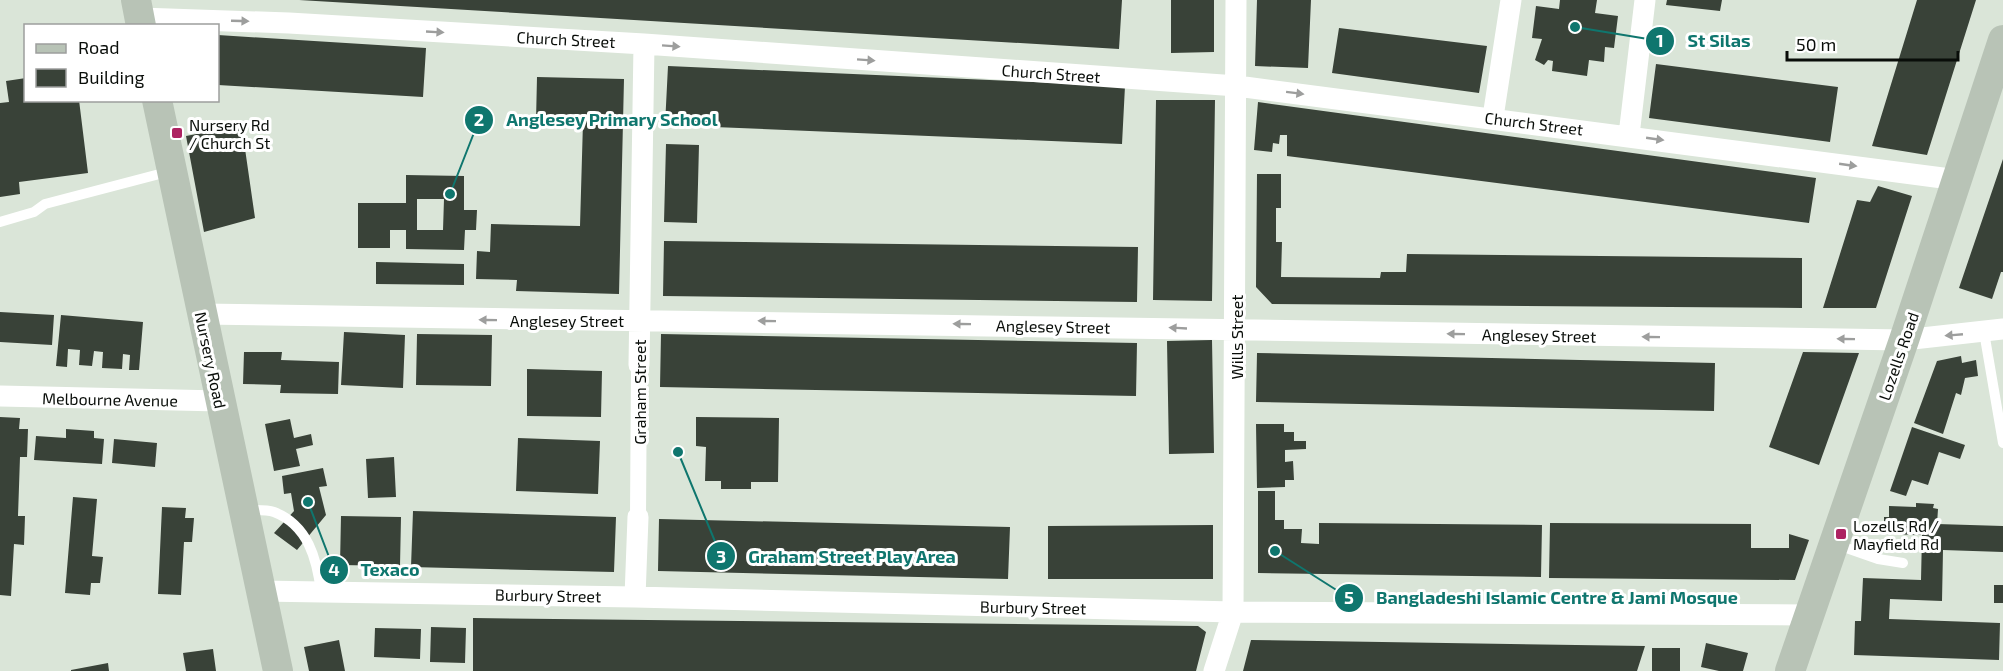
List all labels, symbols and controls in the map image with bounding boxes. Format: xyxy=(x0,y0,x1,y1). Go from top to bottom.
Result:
one-way arrow xyxy=(231,17,250,26)
callout: St Silas xyxy=(1645,23,1762,59)
legend xyxy=(24,24,219,102)
scale bar xyxy=(1787,24,1958,62)
one-way arrow xyxy=(425,27,444,36)
street label: Church Street xyxy=(516,27,616,51)
text: 1 xyxy=(1656,29,1664,51)
text: St Silas xyxy=(1688,29,1751,51)
text: 50 m xyxy=(1796,33,1836,55)
text: Road xyxy=(78,36,119,58)
one-way arrow xyxy=(662,41,681,51)
one-way arrow xyxy=(856,55,875,64)
street label: Church Street xyxy=(1001,60,1101,86)
text: Building xyxy=(78,66,145,88)
one-way arrow xyxy=(1285,88,1304,98)
callout: Anglesey Primary School xyxy=(464,102,730,138)
text: 2 xyxy=(474,108,484,130)
text: Anglesey Primary School xyxy=(506,108,718,130)
street label: Church Street xyxy=(1484,108,1584,138)
place label: Nursery Rd / Church St xyxy=(189,115,270,152)
marker: Nursery Rd / Church St xyxy=(170,126,184,140)
one-way arrow xyxy=(1645,134,1664,143)
one-way arrow xyxy=(1839,161,1858,170)
street label: Wills Street xyxy=(1227,295,1246,379)
street label: Lozells Road xyxy=(1874,309,1922,403)
street label: Nursery Road xyxy=(191,310,231,410)
street label: Anglesey Street xyxy=(510,311,624,330)
one-way arrow xyxy=(478,315,497,325)
one-way arrow xyxy=(757,316,776,326)
street label: Anglesey Street xyxy=(996,316,1110,336)
one-way arrow xyxy=(952,319,971,329)
one-way arrow xyxy=(1168,323,1187,332)
street label: Anglesey Street xyxy=(1482,325,1596,345)
one-way arrow xyxy=(1446,329,1465,339)
one-way arrow xyxy=(1944,330,1963,340)
one-way arrow xyxy=(1641,332,1660,341)
one-way arrow xyxy=(1836,334,1855,344)
street label: Graham Street xyxy=(630,339,649,445)
street label: Melbourne Avenue xyxy=(42,388,178,410)
place label: Lozells Rd / Mayfield Rd xyxy=(1853,516,1939,553)
marker: Lozells Rd / Mayfield Rd xyxy=(1834,527,1848,541)
callout: Graham Street Play Area xyxy=(706,538,968,574)
text: 3 xyxy=(716,545,726,567)
text: Graham Street Play Area xyxy=(748,545,956,567)
callout: Texaco xyxy=(319,552,432,588)
text: 4 xyxy=(328,558,340,580)
text: Texaco xyxy=(360,558,420,580)
callout: Bangladeshi Islamic Centre & Jami Mosque xyxy=(1334,580,1750,616)
street label: Burbury Street xyxy=(495,585,601,605)
text: 5 xyxy=(1344,586,1354,608)
text: Bangladeshi Islamic Centre & Jami Mosque xyxy=(1376,586,1738,608)
street label: Burbury Street xyxy=(980,597,1086,617)

